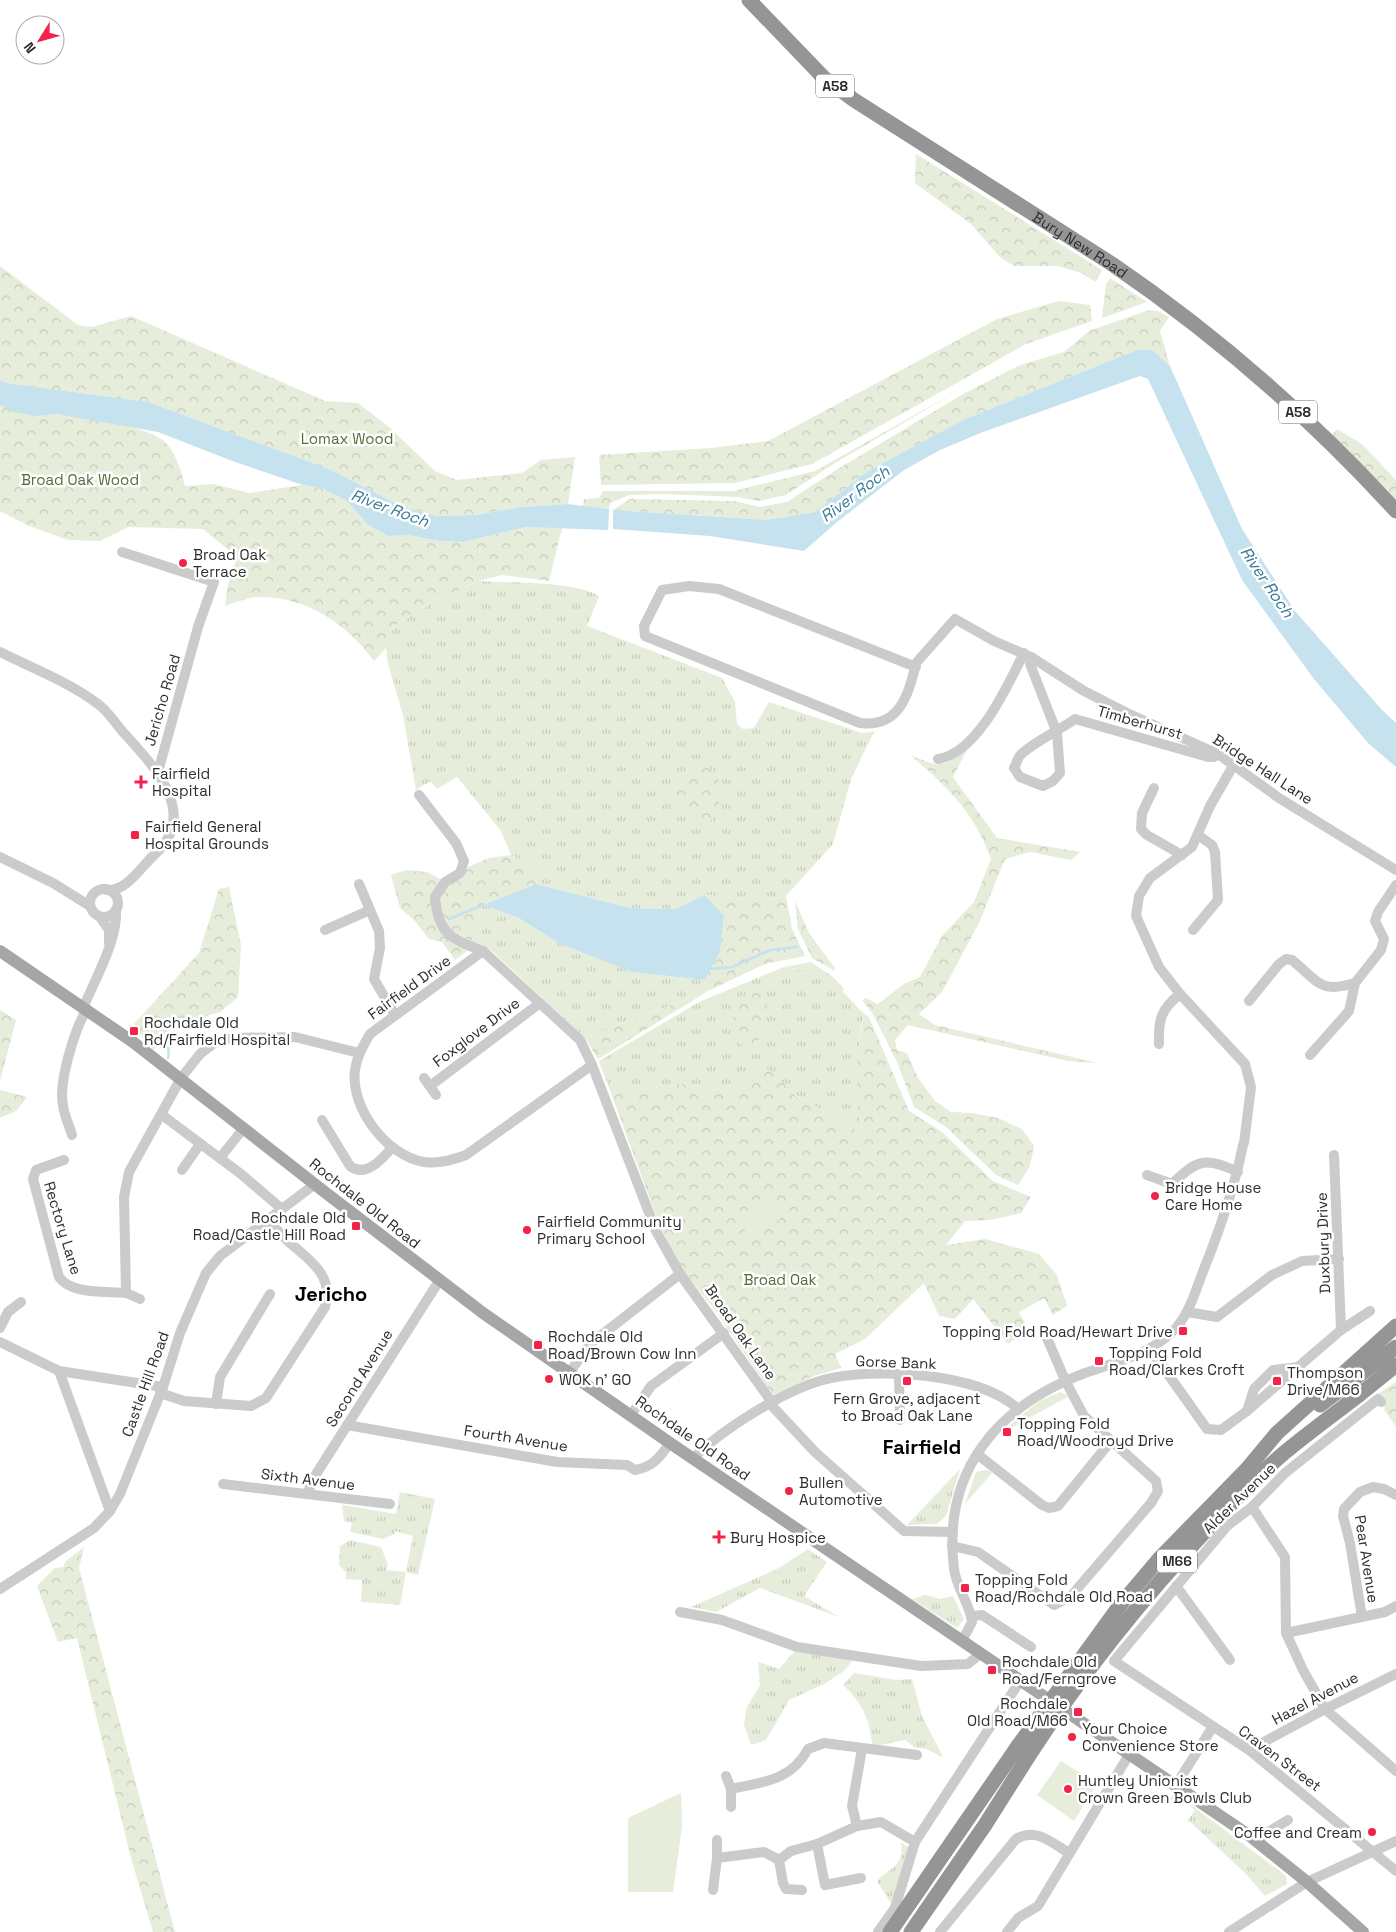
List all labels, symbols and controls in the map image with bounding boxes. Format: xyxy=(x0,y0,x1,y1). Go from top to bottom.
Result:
north arrow xyxy=(15,15,65,65)
text: N xyxy=(20,39,40,57)
road number: A58 xyxy=(816,74,854,98)
street label: Bury New Road xyxy=(1029,207,1132,282)
road number: A58 xyxy=(1279,401,1317,424)
park label: Lomax Wood xyxy=(301,429,393,448)
water label: River Roch xyxy=(816,460,895,527)
park label: Broad Oak Wood xyxy=(21,470,139,489)
water label: River Roch xyxy=(348,484,433,532)
water label: River Roch xyxy=(1236,542,1299,623)
place label: Broad Oak Terrace xyxy=(193,545,266,581)
marker: Broad Oak Terrace xyxy=(177,557,189,569)
street label: Jericho Road xyxy=(140,652,184,748)
street label: Timberhurst xyxy=(1095,701,1185,743)
street label: Bridge Hall Lane xyxy=(1209,729,1317,809)
place label: Fairfield Hospital xyxy=(152,764,212,800)
marker: Fairfield Hospital xyxy=(134,775,148,789)
place label: Fairfield General Hospital Grounds xyxy=(145,817,269,853)
marker: Fairfield General Hospital Grounds xyxy=(129,829,141,841)
street label: Fairfield Drive xyxy=(364,950,454,1023)
street label: Foxglove Drive xyxy=(429,993,523,1071)
place label: Rochdale Old Rd/Fairfield Hospital xyxy=(144,1013,290,1049)
marker: Rochdale Old Rd/Fairfield Hospital xyxy=(128,1025,140,1037)
street label: Rochdale Old Road xyxy=(306,1154,424,1252)
place label: Bridge House Care Home xyxy=(1165,1178,1261,1214)
street label: Rectory Lane xyxy=(40,1179,86,1277)
marker: Bridge House Care Home xyxy=(1149,1190,1161,1202)
street label: Duxbury Drive xyxy=(1312,1192,1334,1294)
place label: Rochdale Old Road/Castle Hill Road xyxy=(193,1208,346,1244)
place label: Fairfield Community Primary School xyxy=(537,1212,682,1248)
marker: Rochdale Old Road/Castle Hill Road xyxy=(350,1220,362,1232)
marker: Fairfield Community Primary School xyxy=(521,1224,533,1236)
park label: Broad Oak xyxy=(743,1270,817,1289)
district label: Jericho xyxy=(295,1281,367,1307)
street label: Broad Oak Lane xyxy=(701,1281,781,1383)
place label: Topping Fold Road/Hewart Drive xyxy=(942,1322,1173,1341)
street label: Second Avenue xyxy=(321,1325,397,1430)
marker: Topping Fold Road/Hewart Drive xyxy=(1177,1325,1189,1337)
place label: Rochdale Old Road/Brown Cow Inn xyxy=(548,1327,697,1363)
street label: Castle Hill Road xyxy=(117,1329,173,1439)
marker: Rochdale Old Road/Brown Cow Inn xyxy=(532,1339,544,1351)
place label: Topping Fold Road/Clarkes Croft xyxy=(1109,1343,1245,1379)
street label: Gorse Bank xyxy=(855,1351,937,1373)
marker: Topping Fold Road/Clarkes Croft xyxy=(1093,1355,1105,1367)
place label: Thompson Drive/M66 xyxy=(1287,1363,1363,1399)
place label: WOK n' GO xyxy=(559,1370,631,1389)
marker: WOK n' GO xyxy=(543,1373,555,1385)
marker: Fern Grove, adjacent to Broad Oak Lane xyxy=(901,1375,913,1387)
marker: Thompson Drive/M66 xyxy=(1271,1375,1283,1387)
place label: Fern Grove, adjacent to Broad Oak Lane xyxy=(833,1389,981,1425)
street label: Rochdale Old Road xyxy=(632,1391,754,1485)
place label: Topping Fold Road/Woodroyd Drive xyxy=(1017,1414,1174,1450)
street label: Fourth Avenue xyxy=(463,1420,569,1456)
marker: Topping Fold Road/Woodroyd Drive xyxy=(1001,1426,1013,1438)
district label: Fairfield xyxy=(883,1434,961,1460)
street label: Alder Avenue xyxy=(1199,1458,1279,1537)
street label: Sixth Avenue xyxy=(260,1464,356,1494)
place label: Bullen Automotive xyxy=(799,1473,883,1509)
marker: Bullen Automotive xyxy=(783,1485,795,1497)
street label: Pear Avenue xyxy=(1351,1514,1383,1604)
place label: Bury Hospice xyxy=(730,1528,826,1547)
marker: Bury Hospice xyxy=(712,1530,726,1544)
road number: M66 xyxy=(1157,1550,1197,1572)
place label: Topping Fold Road/Rochdale Old Road xyxy=(975,1570,1153,1606)
marker: Topping Fold Road/Rochdale Old Road xyxy=(959,1582,971,1594)
place label: Rochdale Old Road/Ferngrove xyxy=(1002,1652,1117,1688)
marker: Rochdale Old Road/Ferngrove xyxy=(986,1664,998,1676)
street label: Hazel Avenue xyxy=(1269,1667,1362,1729)
place label: Rochdale Old Road/M66 xyxy=(967,1694,1068,1730)
marker: Rochdale Old Road/M66 xyxy=(1072,1706,1084,1718)
place label: Your Choice Convenience Store xyxy=(1082,1719,1219,1755)
street label: Craven Street xyxy=(1235,1721,1325,1795)
marker: Your Choice Convenience Store xyxy=(1066,1731,1078,1743)
place label: Huntley Unionist Crown Green Bowls Club xyxy=(1078,1771,1252,1807)
marker: Huntley Unionist Crown Green Bowls Club xyxy=(1062,1783,1074,1795)
place label: Coffee and Cream xyxy=(1234,1823,1362,1842)
marker: Coffee and Cream xyxy=(1366,1826,1378,1838)

